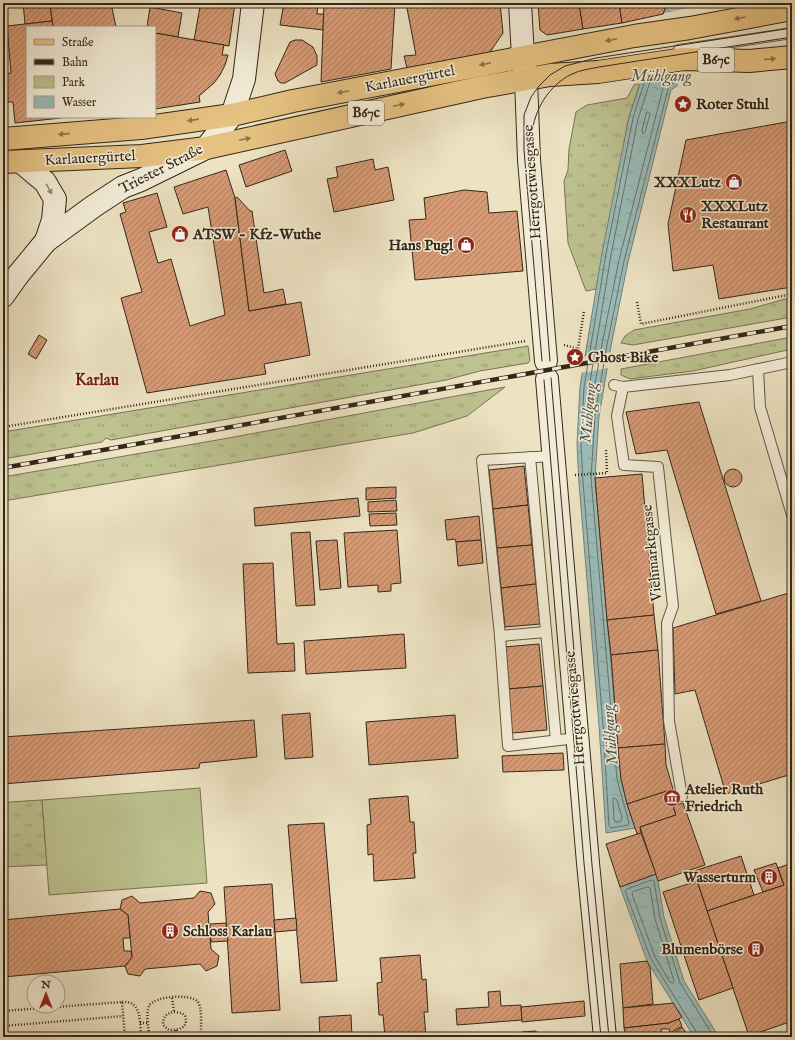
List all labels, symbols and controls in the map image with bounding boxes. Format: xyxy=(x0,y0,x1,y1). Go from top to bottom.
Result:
one-way arrow xyxy=(734,15,746,21)
legend xyxy=(26,26,156,118)
text: Straße xyxy=(62,35,94,50)
one-way arrow xyxy=(605,37,617,43)
road number: B67c xyxy=(698,48,734,72)
text: Bahn xyxy=(62,55,89,70)
one-way arrow xyxy=(764,56,776,63)
street label: Karlauergürtel xyxy=(363,61,457,97)
one-way arrow xyxy=(479,62,491,68)
water label: Mühlgang xyxy=(631,67,692,87)
text: Park xyxy=(62,75,85,90)
one-way arrow xyxy=(337,89,350,95)
place icon: Roter Stuhl xyxy=(673,94,693,114)
text: Wasser xyxy=(62,95,97,110)
place label: Roter Stuhl xyxy=(696,95,770,114)
road number: B67c xyxy=(348,101,384,125)
one-way arrow xyxy=(393,102,405,108)
one-way arrow xyxy=(187,117,200,123)
street label: Herrgottwiesgasse xyxy=(519,124,545,240)
one-way arrow xyxy=(58,130,70,137)
one-way arrow xyxy=(238,136,251,142)
street label: Triester Straße xyxy=(116,140,206,198)
street label: Karlauergürtel xyxy=(44,146,137,170)
shop icon: XXXLutz xyxy=(724,172,744,192)
place label: XXXLutz xyxy=(653,173,721,192)
one-way arrow xyxy=(46,183,53,195)
place label: XXXLutz Restaurant xyxy=(700,197,770,233)
restaurant icon: XXXLutz Restaurant xyxy=(678,205,698,225)
shop icon: ATSW - Kfz-Wuthe xyxy=(170,224,190,244)
place label: ATSW - Kfz-Wuthe xyxy=(192,225,321,244)
shop icon: Hans Pugl xyxy=(456,235,476,255)
place label: Hans Pugl xyxy=(388,236,454,255)
place icon: Ghost Bike xyxy=(565,347,585,367)
place label: Ghost Bike xyxy=(588,348,658,367)
district label: Karlau xyxy=(75,371,120,391)
water label: Mühlgang xyxy=(576,381,602,444)
street label: Viehmarktgasse xyxy=(637,503,667,603)
street label: Herrgottwiesgasse xyxy=(561,650,589,766)
water label: Mühlgang xyxy=(598,703,624,766)
place label: Atelier Ruth Friedrich xyxy=(684,780,764,816)
museum icon: Atelier Ruth Friedrich xyxy=(662,788,682,808)
building icon: Wasserturm xyxy=(759,867,779,887)
place label: Wasserturm xyxy=(682,868,756,887)
building icon: Schloss Karlau xyxy=(160,921,180,941)
place label: Schloss Karlau xyxy=(183,922,272,941)
building icon: Blumenbörse xyxy=(746,939,766,959)
place label: Blumenbörse xyxy=(661,940,743,959)
north arrow xyxy=(26,974,66,1014)
text: N xyxy=(40,978,51,992)

